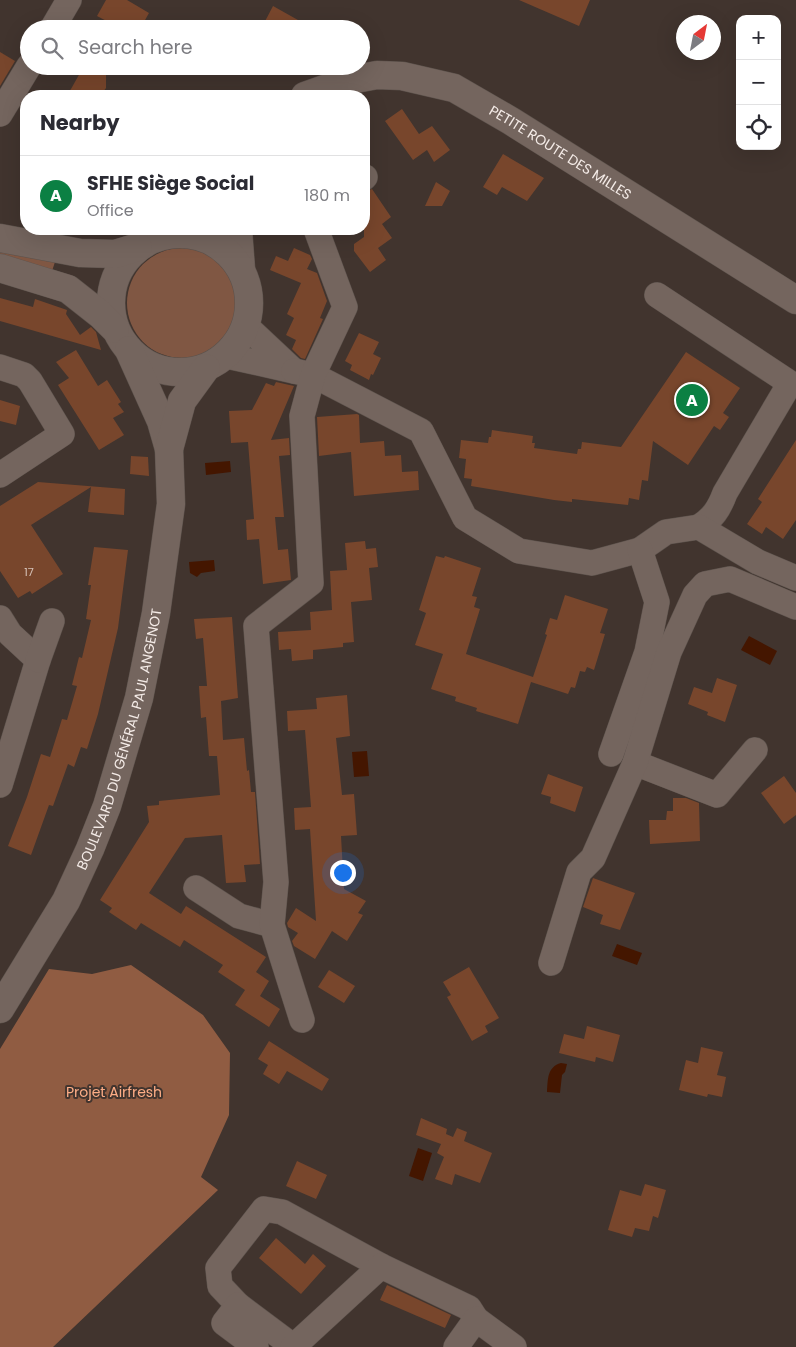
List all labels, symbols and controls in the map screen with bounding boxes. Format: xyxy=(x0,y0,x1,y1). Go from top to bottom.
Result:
north arrow xyxy=(676,15,721,60)
map controls xyxy=(736,15,781,150)
button: + xyxy=(736,15,781,60)
search box xyxy=(20,20,370,75)
icon: search xyxy=(38,34,66,62)
text: Search here xyxy=(78,34,192,61)
button: − xyxy=(736,60,781,105)
street label: PETITE ROUTE DES MILLES xyxy=(485,100,636,204)
button: locate xyxy=(736,105,781,150)
text: Nearby xyxy=(40,108,120,137)
text: SFHE Siège Social xyxy=(87,170,254,197)
text: A xyxy=(50,184,62,207)
text: 180 m xyxy=(304,184,350,207)
text: Office xyxy=(87,199,134,222)
pin: A xyxy=(676,381,708,419)
house number: 17 xyxy=(24,564,34,580)
street label: BOULEVARD DU GÉNÉRAL PAUL ANGENOT xyxy=(72,607,167,873)
your location xyxy=(330,860,356,886)
park label: Projet Airfresh xyxy=(66,1082,162,1102)

